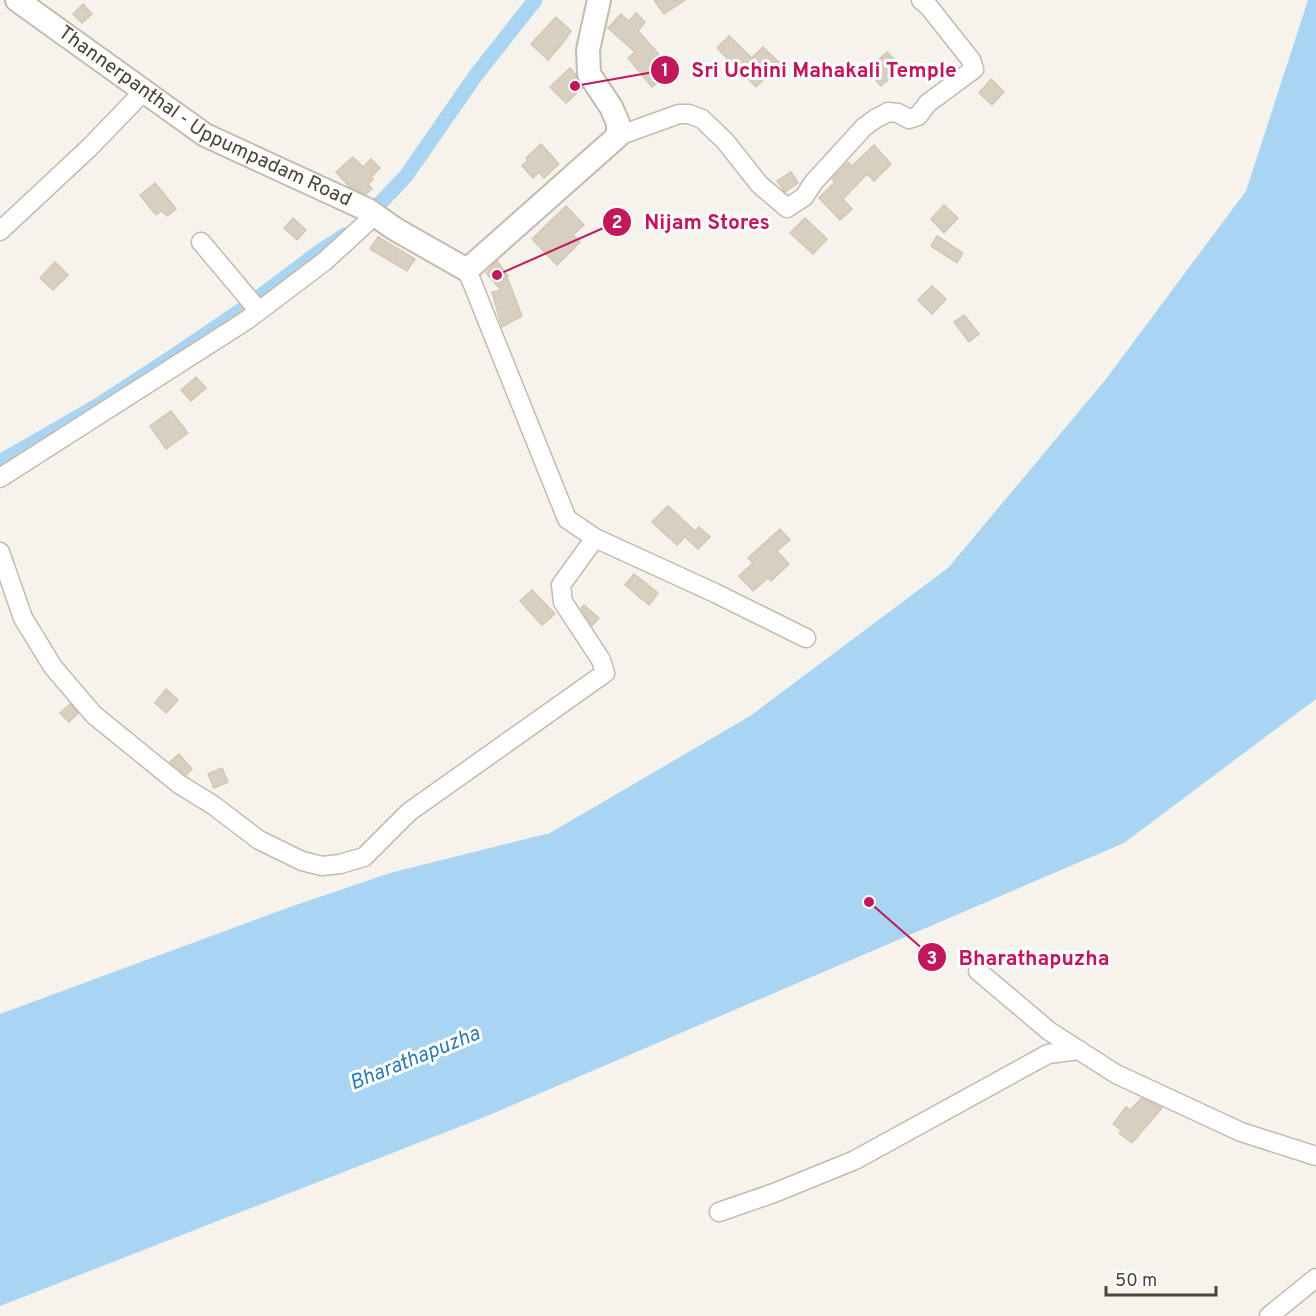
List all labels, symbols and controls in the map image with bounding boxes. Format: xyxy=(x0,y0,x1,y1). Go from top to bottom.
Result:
street label: Thannerpanthal - Uppumpadam Road xyxy=(52,20,355,214)
callout: Sri Uchini Mahakali Temple xyxy=(650,50,969,89)
text: Sri Uchini Mahakali Temple xyxy=(691,58,957,85)
text: 1 xyxy=(661,60,669,83)
callout: Nijam Stores xyxy=(602,202,782,241)
text: Nijam Stores xyxy=(644,210,770,237)
text: 2 xyxy=(611,212,623,235)
callout: Bharathapuzha xyxy=(917,938,1122,977)
text: Bharathapuzha xyxy=(959,946,1109,973)
text: 3 xyxy=(927,948,937,971)
water label: Bharathapuzha xyxy=(346,1021,484,1097)
scale bar xyxy=(1106,1259,1216,1297)
text: 50 m xyxy=(1115,1270,1157,1293)

